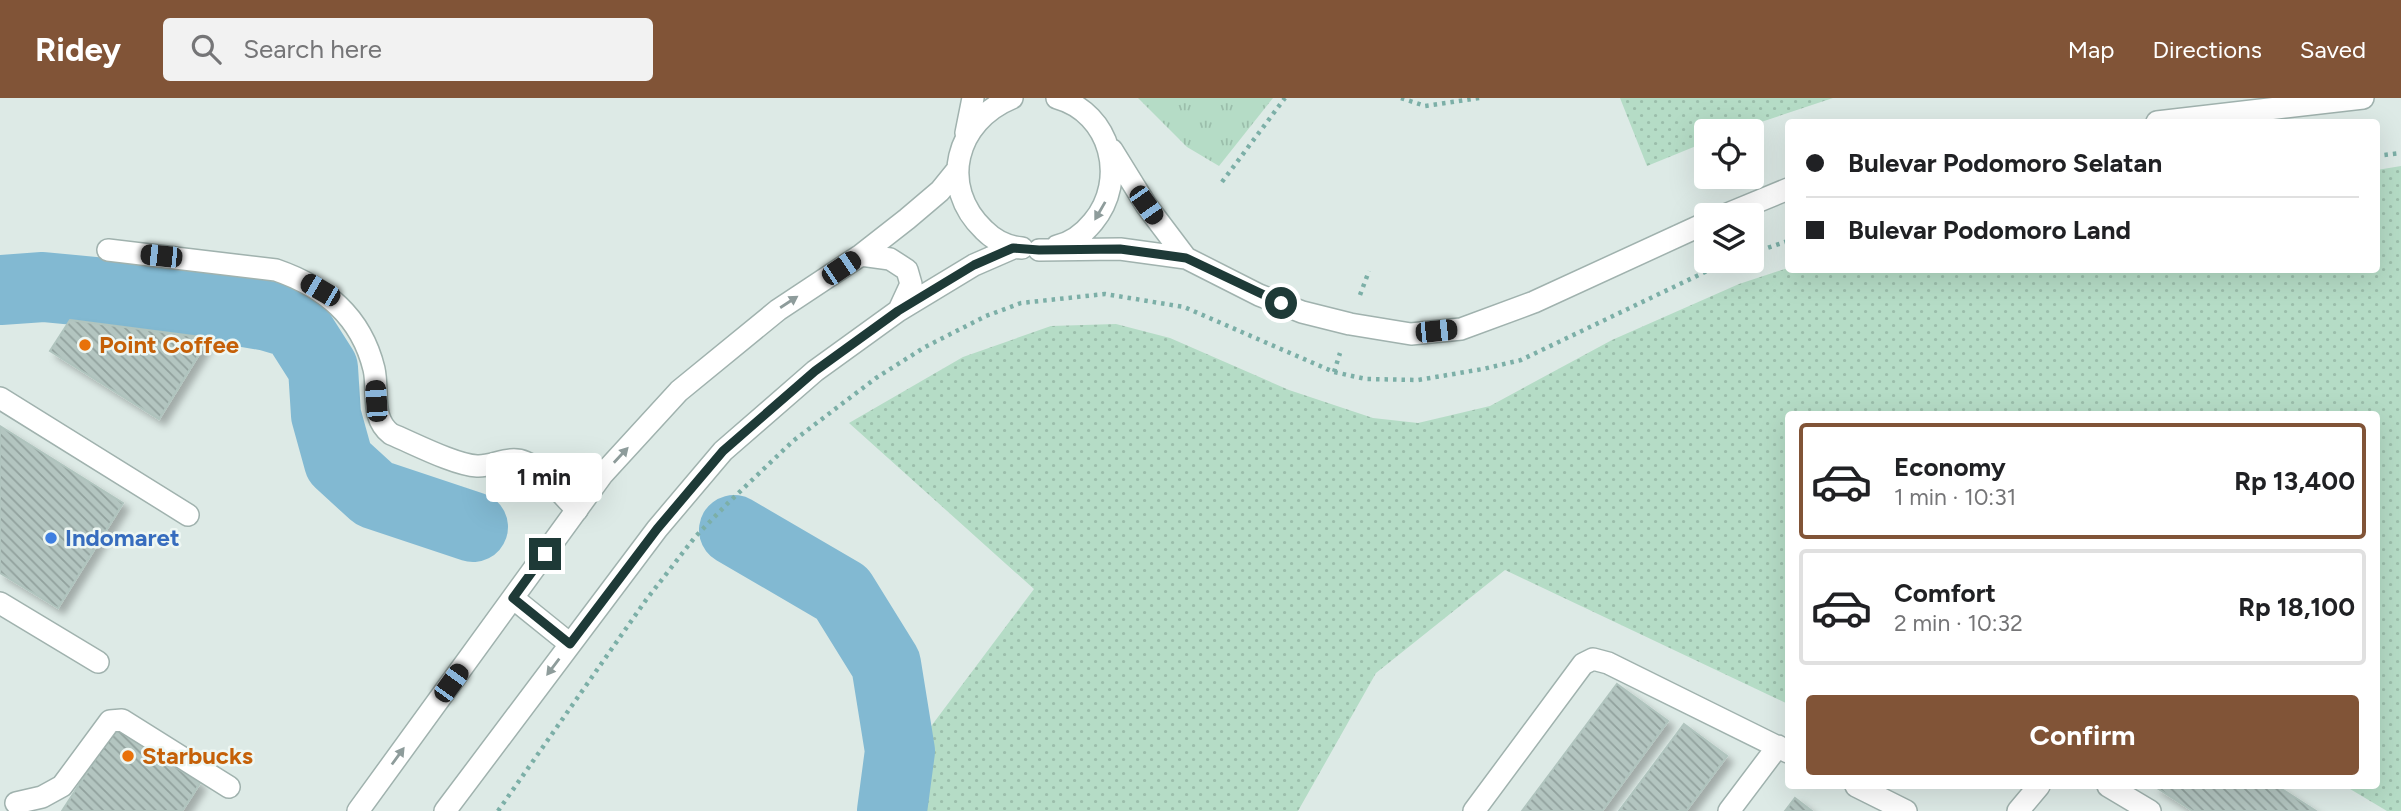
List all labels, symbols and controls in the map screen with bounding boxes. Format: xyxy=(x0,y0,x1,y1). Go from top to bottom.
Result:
search box xyxy=(163,18,653,81)
text: Ridey xyxy=(35,30,121,69)
icon: search xyxy=(187,30,225,68)
text: Search here xyxy=(243,33,382,65)
text: Map xyxy=(2068,35,2114,64)
text: Directions xyxy=(2152,35,2262,64)
text: Saved xyxy=(2300,35,2366,64)
map controls xyxy=(1694,119,1764,273)
button: locate xyxy=(1694,119,1764,189)
text: Bulevar Podomoro Selatan xyxy=(1848,147,2162,179)
car xyxy=(1126,182,1167,228)
one-way arrow xyxy=(1094,201,1106,220)
button: layers xyxy=(1694,203,1764,273)
text: Bulevar Podomoro Land xyxy=(1848,214,2131,246)
car xyxy=(140,243,183,269)
car xyxy=(818,248,865,288)
car xyxy=(297,270,344,310)
route start xyxy=(1265,287,1297,319)
one-way arrow xyxy=(779,296,799,309)
car xyxy=(1415,318,1458,344)
place label: Point Coffee xyxy=(99,330,239,359)
marker: Point Coffee xyxy=(77,337,93,353)
car xyxy=(365,379,388,423)
one-way arrow xyxy=(612,447,628,464)
icon: car xyxy=(1810,450,1873,513)
text: Economy xyxy=(1894,451,2006,483)
callout: 1 min xyxy=(487,452,603,502)
text: 1 min xyxy=(517,463,571,491)
text: Rp 13,400 xyxy=(2234,465,2355,497)
text: 1 min · 10:31 xyxy=(1894,483,2016,511)
place label: Indomaret xyxy=(65,523,180,552)
marker: Indomaret xyxy=(43,530,59,546)
route end xyxy=(529,538,561,570)
icon: car xyxy=(1810,576,1873,639)
text: Comfort xyxy=(1894,577,1996,609)
text: Rp 18,100 xyxy=(2238,591,2355,623)
text: 2 min · 10:32 xyxy=(1894,609,2023,637)
one-way arrow xyxy=(546,658,560,677)
car xyxy=(431,660,472,706)
button: Confirm xyxy=(1806,695,2359,775)
place label: Starbucks xyxy=(142,741,253,770)
one-way arrow xyxy=(391,747,405,765)
marker: Starbucks xyxy=(120,748,136,764)

